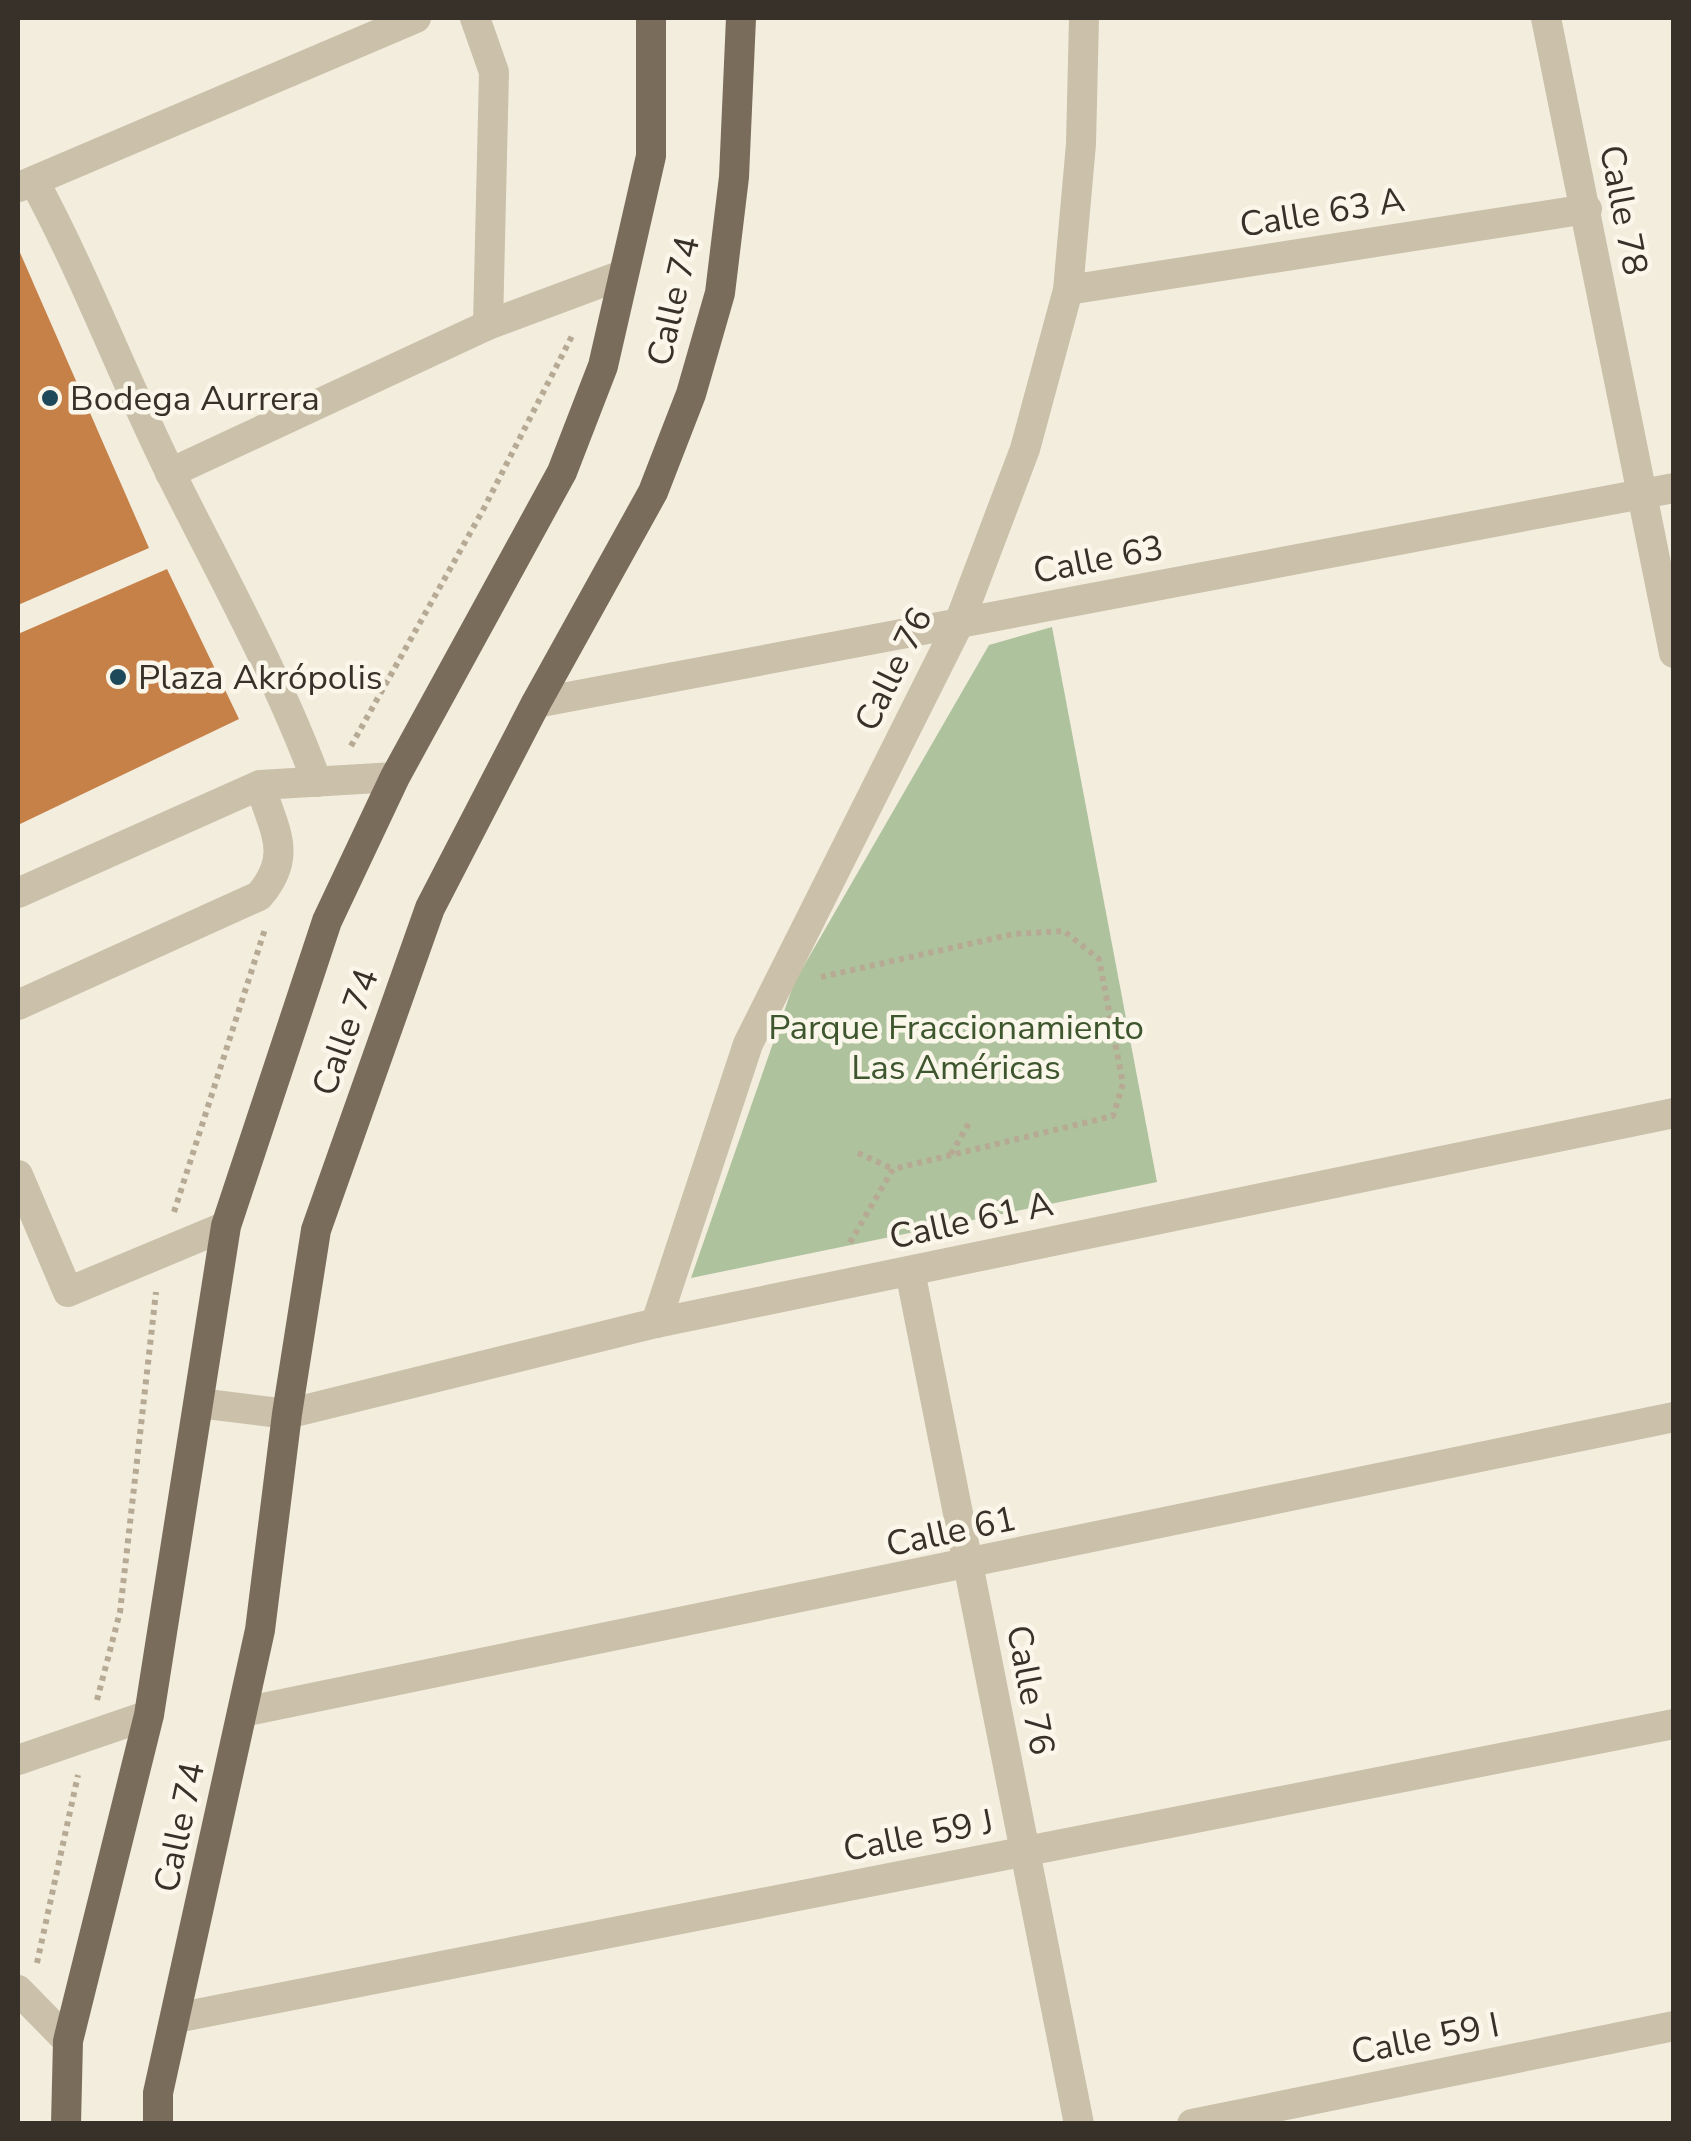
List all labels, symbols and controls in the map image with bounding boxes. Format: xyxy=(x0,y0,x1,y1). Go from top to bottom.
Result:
street label: Calle 78 xyxy=(1588,141,1659,279)
street label: Calle 63 A xyxy=(1236,176,1408,249)
street label: Calle 74 xyxy=(636,232,711,371)
place label: Bodega Aurrera xyxy=(70,375,320,422)
marker: Bodega Aurrera xyxy=(39,387,61,409)
street label: Calle 63 xyxy=(1029,524,1167,595)
street label: Calle 76 xyxy=(843,600,943,739)
place label: Plaza Akrópolis xyxy=(138,654,383,701)
marker: Plaza Akrópolis xyxy=(107,666,129,688)
street label: Calle 74 xyxy=(301,962,390,1102)
park label: Parque Fraccionamiento Las Américas xyxy=(768,1004,1144,1091)
street label: Calle 61 A xyxy=(885,1180,1057,1261)
street label: Calle 61 xyxy=(882,1495,1020,1568)
street label: Calle 76 xyxy=(995,1621,1066,1759)
street label: Calle 74 xyxy=(143,1758,216,1896)
street label: Calle 59 J xyxy=(839,1798,997,1873)
street label: Calle 59 I xyxy=(1347,2001,1503,2076)

